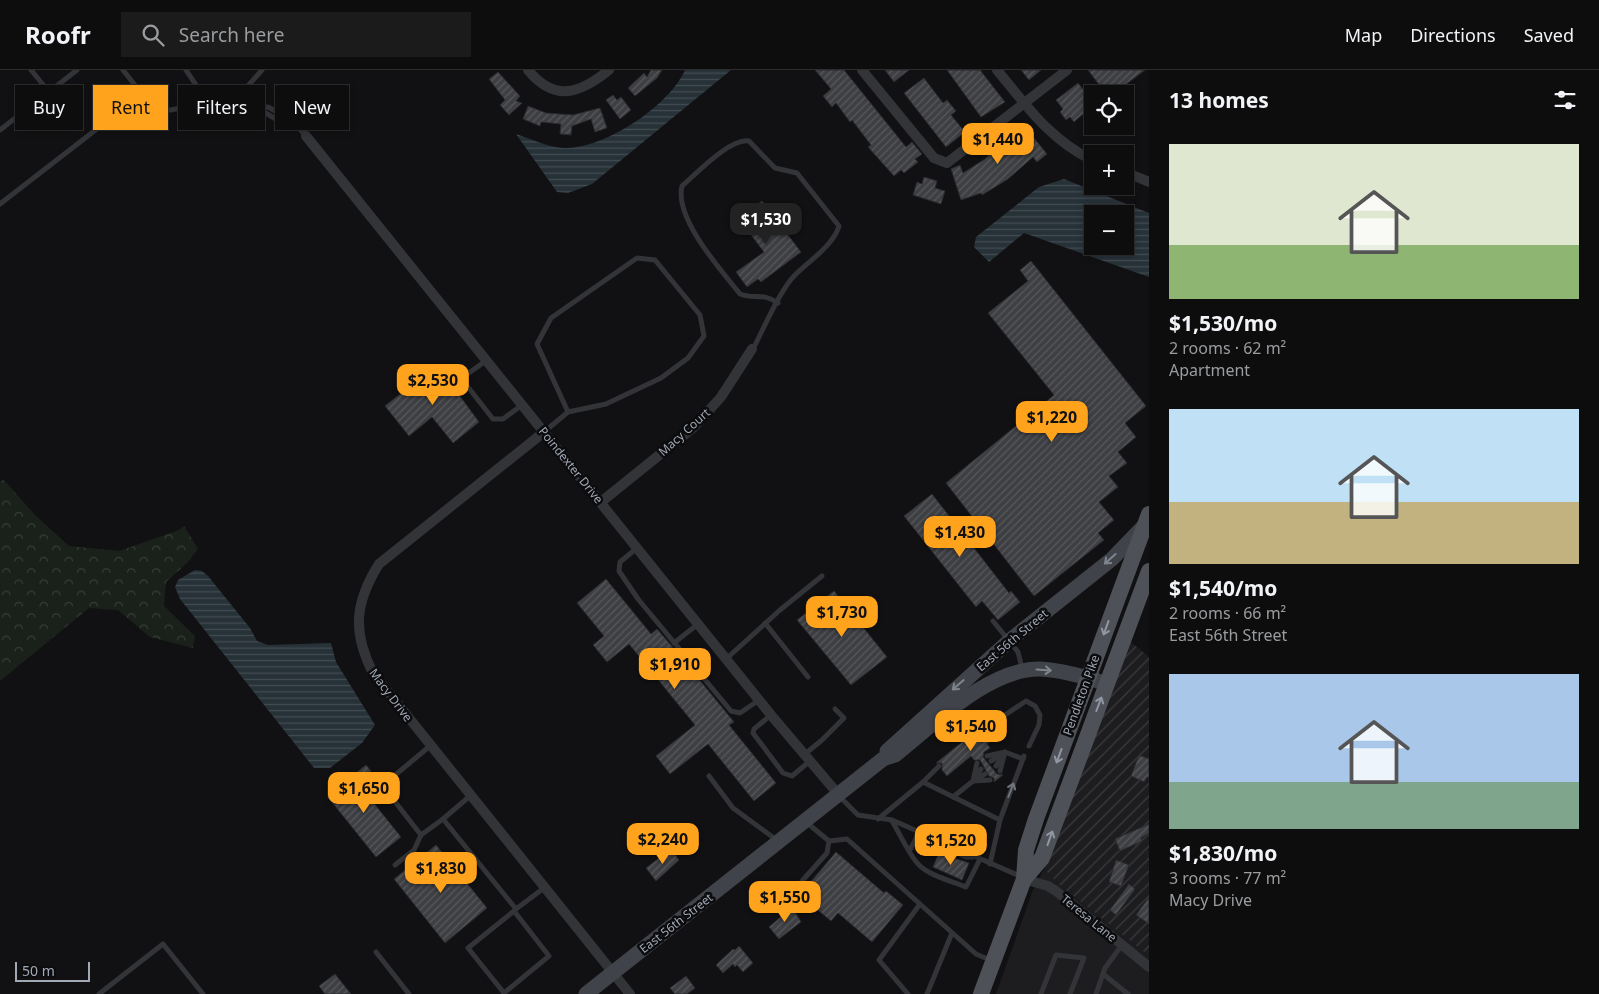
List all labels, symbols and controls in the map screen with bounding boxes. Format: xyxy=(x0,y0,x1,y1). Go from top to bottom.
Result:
search box xyxy=(121,12,471,57)
text: Roofr xyxy=(25,18,91,51)
icon: search xyxy=(139,21,167,49)
text: Search here xyxy=(179,22,284,48)
text: Map xyxy=(1345,23,1382,47)
text: Directions xyxy=(1410,23,1496,47)
text: Saved xyxy=(1524,23,1574,47)
chip: Buy xyxy=(15,85,83,130)
chip: Rent xyxy=(93,85,168,130)
chip: Filters xyxy=(178,85,265,130)
chip: New xyxy=(275,85,349,130)
map controls xyxy=(1084,85,1134,255)
button: locate xyxy=(1084,85,1134,135)
text: 13 homes xyxy=(1169,86,1269,114)
icon: filters xyxy=(1551,86,1579,114)
pin: $1,440 xyxy=(957,122,1039,165)
text: $1,440 xyxy=(973,128,1023,150)
button: + xyxy=(1084,145,1134,195)
icon: home xyxy=(1329,177,1419,267)
pin: $1,530 xyxy=(725,202,807,245)
button: − xyxy=(1084,205,1134,255)
text: $1,530 xyxy=(741,208,791,230)
text: $1,530/mo xyxy=(1169,309,1277,337)
text: 2 rooms · 62 m² xyxy=(1169,337,1286,359)
text: Apartment xyxy=(1169,359,1250,381)
pin: $2,530 xyxy=(392,364,474,406)
text: $2,530 xyxy=(408,369,458,391)
pin: $1,220 xyxy=(1011,400,1093,443)
street label: Macy Court xyxy=(654,404,714,460)
text: $1,220 xyxy=(1027,406,1077,428)
street label: Poindexter Drive xyxy=(535,423,607,507)
icon: home xyxy=(1329,442,1419,532)
pin: $1,430 xyxy=(919,516,1001,558)
text: $1,430 xyxy=(935,521,985,543)
one-way arrow xyxy=(1104,553,1117,565)
text: $1,540/mo xyxy=(1169,574,1277,602)
pin: $1,730 xyxy=(801,596,883,638)
text: $1,730 xyxy=(817,601,867,623)
text: 2 rooms · 66 m² xyxy=(1169,602,1286,624)
street label: East 56th Street xyxy=(973,605,1052,675)
one-way arrow xyxy=(1101,620,1110,636)
text: East 56th Street xyxy=(1169,624,1287,646)
pin: $1,910 xyxy=(634,648,716,690)
street label: Pendleton Pike xyxy=(1059,652,1103,738)
text: $1,910 xyxy=(650,653,700,675)
street label: Macy Drive xyxy=(365,665,417,725)
one-way arrow xyxy=(1036,666,1052,675)
one-way arrow xyxy=(952,679,965,691)
one-way arrow xyxy=(1096,697,1105,712)
icon: home xyxy=(1329,707,1419,797)
pin: $1,540 xyxy=(930,710,1012,752)
text: $1,540 xyxy=(946,715,996,737)
one-way arrow xyxy=(1054,748,1063,763)
pin: $1,650 xyxy=(323,772,405,814)
text: $1,650 xyxy=(339,777,389,799)
one-way arrow xyxy=(1007,782,1016,798)
pin: $2,240 xyxy=(622,822,704,865)
pin: $1,520 xyxy=(910,824,992,866)
text: $2,240 xyxy=(638,828,688,850)
text: $1,520 xyxy=(926,829,976,851)
one-way arrow xyxy=(1046,831,1055,846)
text: $1,830/mo xyxy=(1169,839,1277,867)
pin: $1,830 xyxy=(400,852,482,894)
text: $1,830 xyxy=(416,857,466,879)
text: 3 rooms · 77 m² xyxy=(1169,867,1286,889)
pin: $1,550 xyxy=(744,880,826,923)
text: $1,550 xyxy=(760,886,810,908)
street label: East 56th Street xyxy=(636,889,717,957)
text: Macy Drive xyxy=(1169,889,1252,911)
street label: Teresa Lane xyxy=(1058,890,1121,946)
scale bar xyxy=(15,959,90,982)
text: 50 m xyxy=(22,961,55,980)

